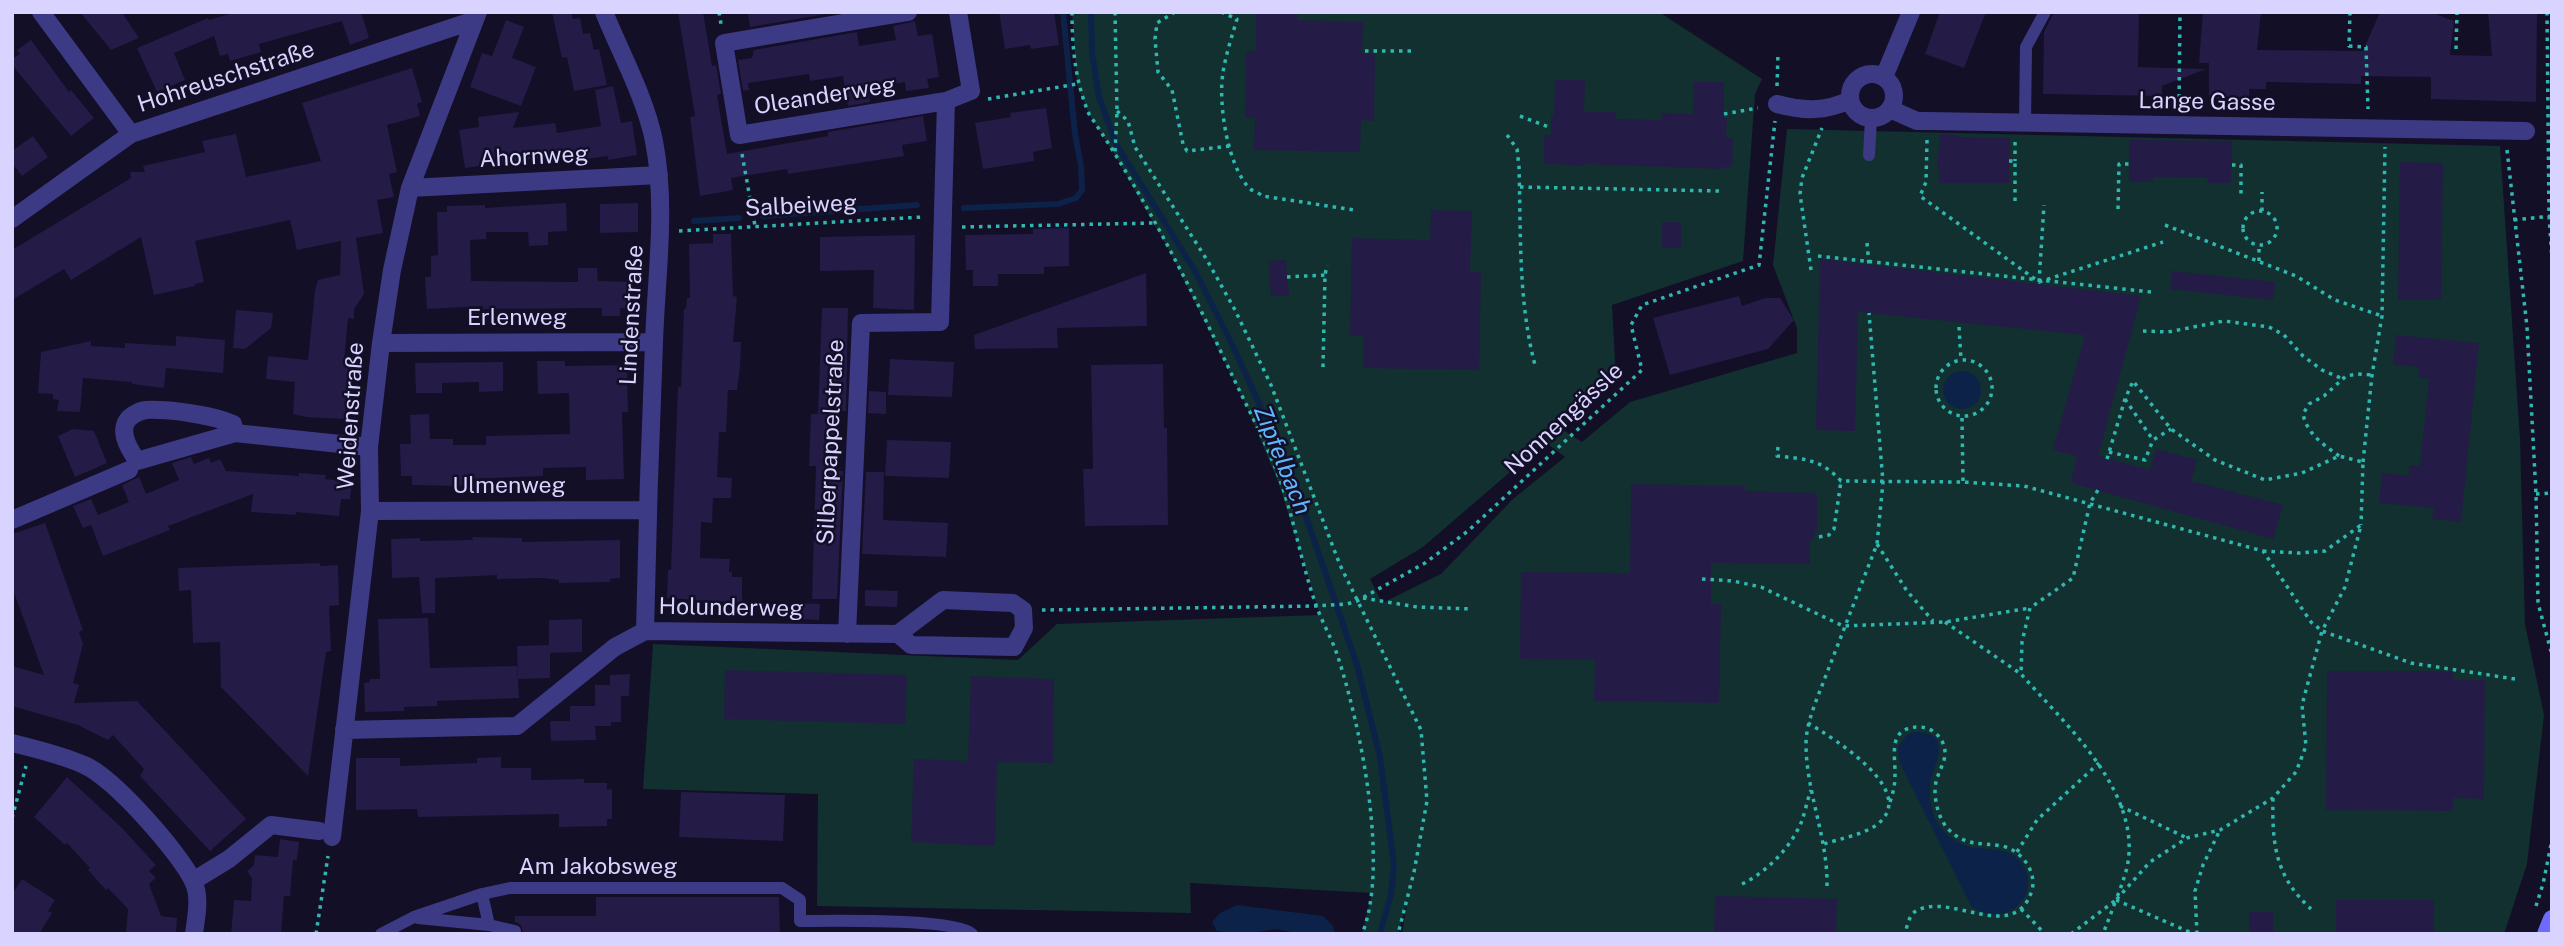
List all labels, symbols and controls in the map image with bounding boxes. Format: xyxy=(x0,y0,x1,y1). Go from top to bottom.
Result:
street label: Hohreuschstraße xyxy=(134,35,318,119)
street label: Oleanderweg xyxy=(752,71,898,121)
street label: Lange Gasse xyxy=(2138,87,2276,117)
street label: Ahornweg xyxy=(479,140,589,174)
street label: Salbeiweg xyxy=(744,189,858,223)
street label: Lindenstraße xyxy=(615,244,649,386)
street label: Erlenweg xyxy=(467,304,567,332)
street label: Silberpappelstraße xyxy=(812,339,850,545)
street label: Weidenstraße xyxy=(332,341,370,491)
street label: Nonnengässle xyxy=(1499,357,1629,481)
water label: Zipfelbach xyxy=(1247,401,1317,519)
street label: Ulmenweg xyxy=(452,472,566,500)
street label: Holunderweg xyxy=(658,593,804,623)
street label: Am Jakobsweg xyxy=(518,853,678,881)

